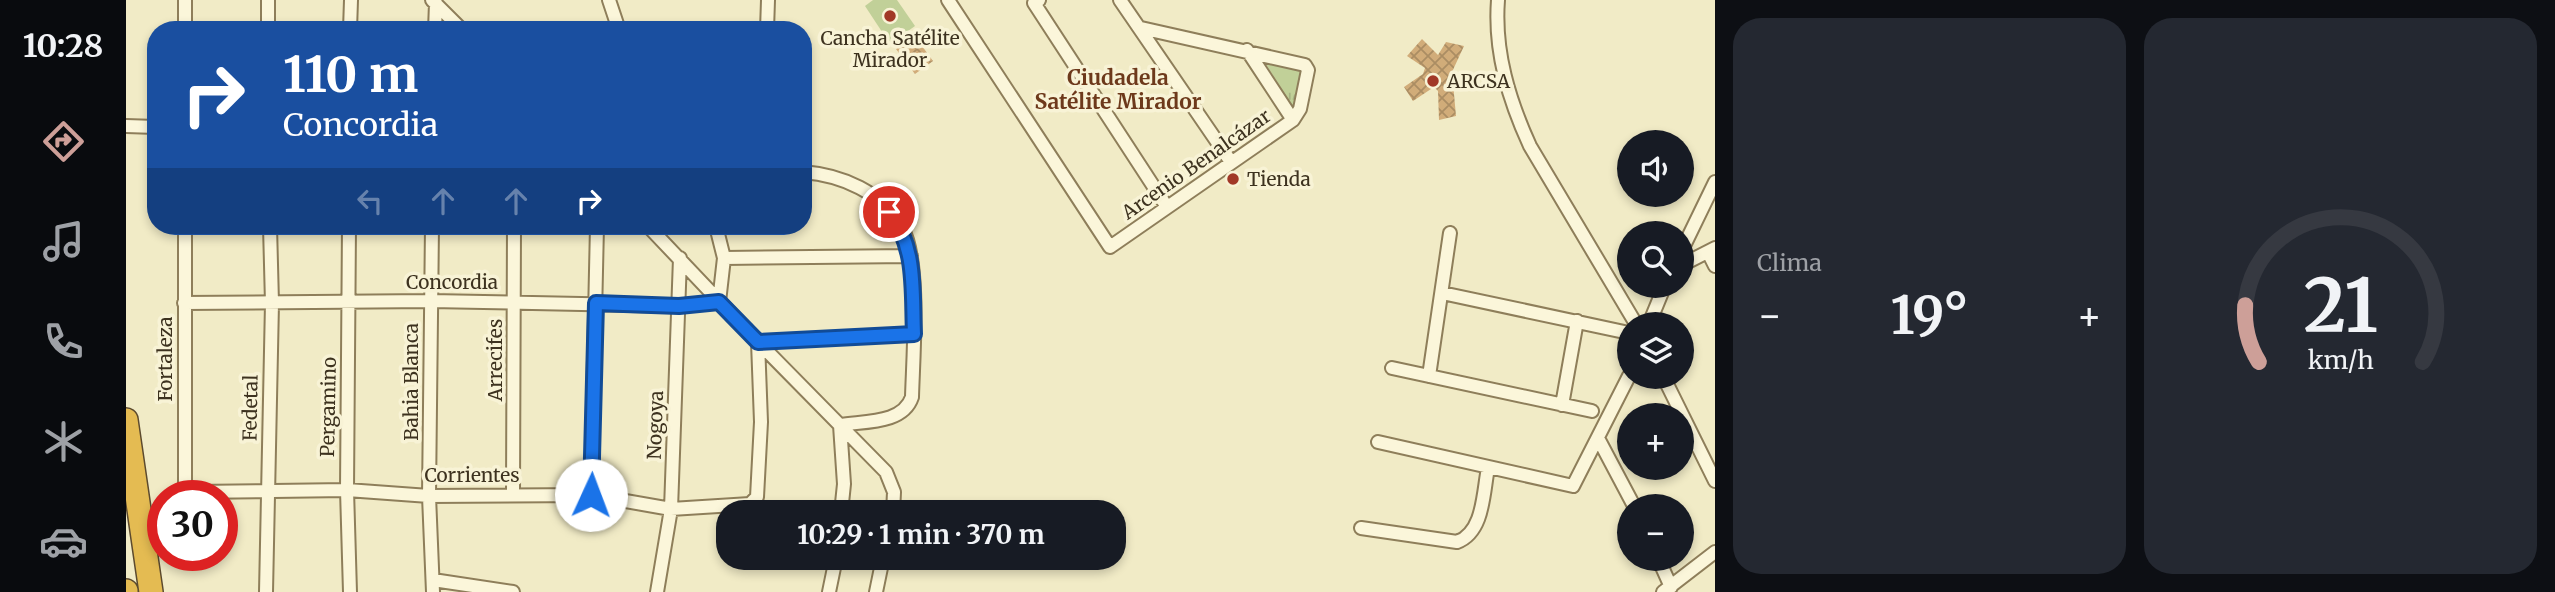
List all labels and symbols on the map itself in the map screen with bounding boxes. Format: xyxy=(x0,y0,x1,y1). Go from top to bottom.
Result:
marker: Cancha Satélite Mirador xyxy=(882,8,898,24)
place label: Cancha Satélite Mirador xyxy=(820,26,960,72)
district label: Ciudadela Satélite Mirador xyxy=(1035,64,1202,115)
place label: ARCSA xyxy=(1446,69,1511,93)
marker: ARCSA xyxy=(1425,73,1441,89)
street label: Arcenio Benalcázar xyxy=(1116,103,1275,225)
place label: Tienda xyxy=(1247,167,1311,191)
marker: Tienda xyxy=(1225,171,1241,187)
pin xyxy=(859,182,919,242)
street label: Concordia xyxy=(406,270,498,294)
street label: Fortaleza xyxy=(153,316,177,402)
street label: Arrecifes xyxy=(483,319,507,402)
street label: Bahia Blanca xyxy=(399,323,423,441)
street label: Pergamino xyxy=(315,357,341,457)
street label: Fedetal xyxy=(237,374,263,441)
street label: Nogoya xyxy=(642,390,668,460)
position arrow xyxy=(554,458,628,532)
street label: Corrientes xyxy=(424,463,520,487)
speed limit sign: 30 xyxy=(147,480,238,571)

